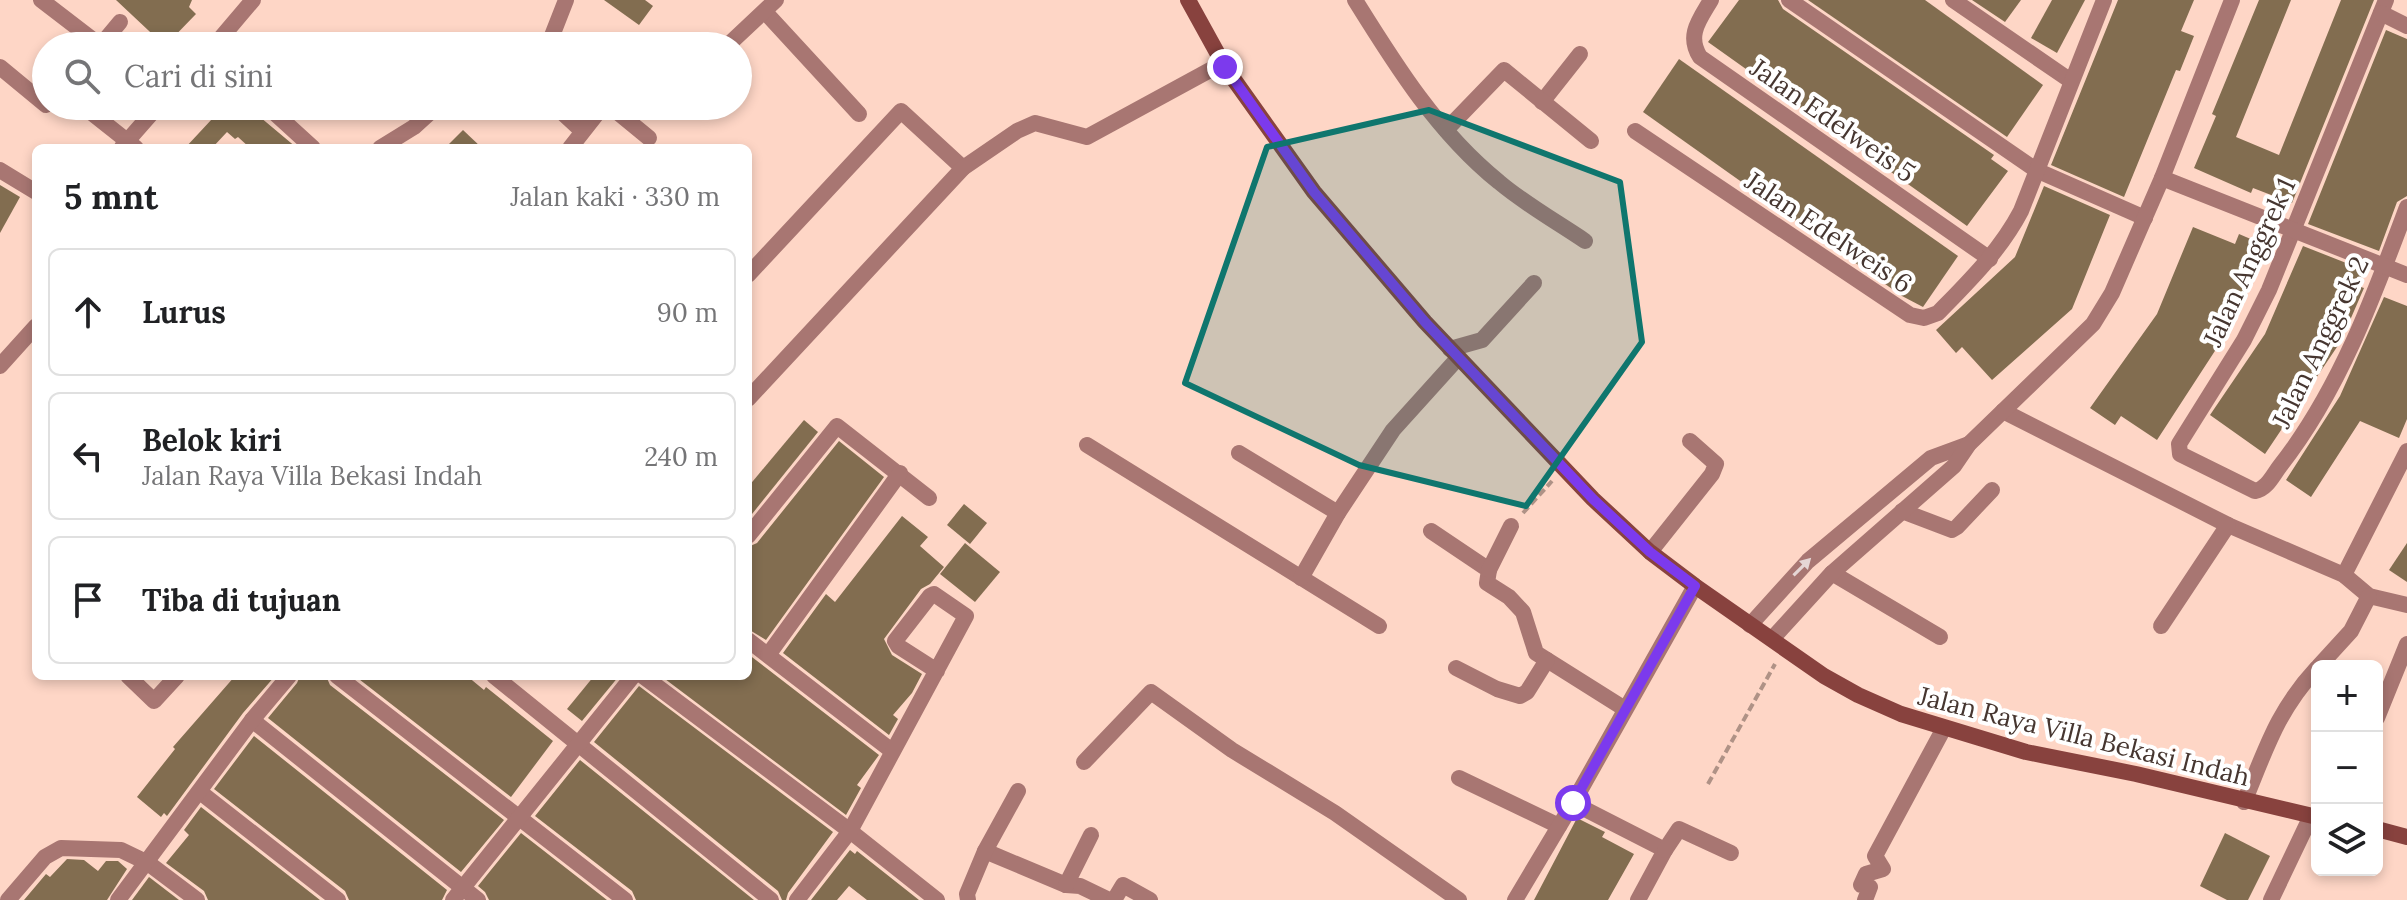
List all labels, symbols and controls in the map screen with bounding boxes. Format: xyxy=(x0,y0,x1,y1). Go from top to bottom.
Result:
search box xyxy=(32,32,752,120)
route end xyxy=(1207,49,1243,85)
street label: Jalan Edelweis 5 xyxy=(1743,50,1922,189)
icon: search xyxy=(60,54,104,98)
text: Cari di sini xyxy=(124,57,273,95)
street label: Jalan Edelweis 6 xyxy=(1738,163,1919,300)
street label: Jalan Anggrek 1 xyxy=(2195,173,2302,352)
text: 5 mnt xyxy=(64,175,158,218)
text: Jalan kaki · 330 m xyxy=(510,180,720,213)
street label: Jalan Anggrek 2 xyxy=(2264,251,2376,434)
icon: ahead xyxy=(66,290,110,334)
text: Lurus xyxy=(142,293,226,331)
text: 90 m xyxy=(657,296,718,329)
text: Belok kiri xyxy=(142,421,282,459)
icon: left xyxy=(66,434,110,478)
text: 240 m xyxy=(644,440,718,473)
text: Jalan Raya Villa Bekasi Indah xyxy=(142,459,482,492)
one-way arrow xyxy=(1792,559,1811,577)
icon: arrive xyxy=(66,578,110,622)
text: Tiba di tujuan xyxy=(142,581,341,619)
map controls xyxy=(2311,660,2383,876)
button: + xyxy=(2311,660,2383,732)
street label: Jalan Raya Villa Bekasi Indah xyxy=(1914,679,2253,793)
button: − xyxy=(2311,732,2383,804)
route start xyxy=(1555,785,1591,821)
button: layers xyxy=(2311,804,2383,876)

